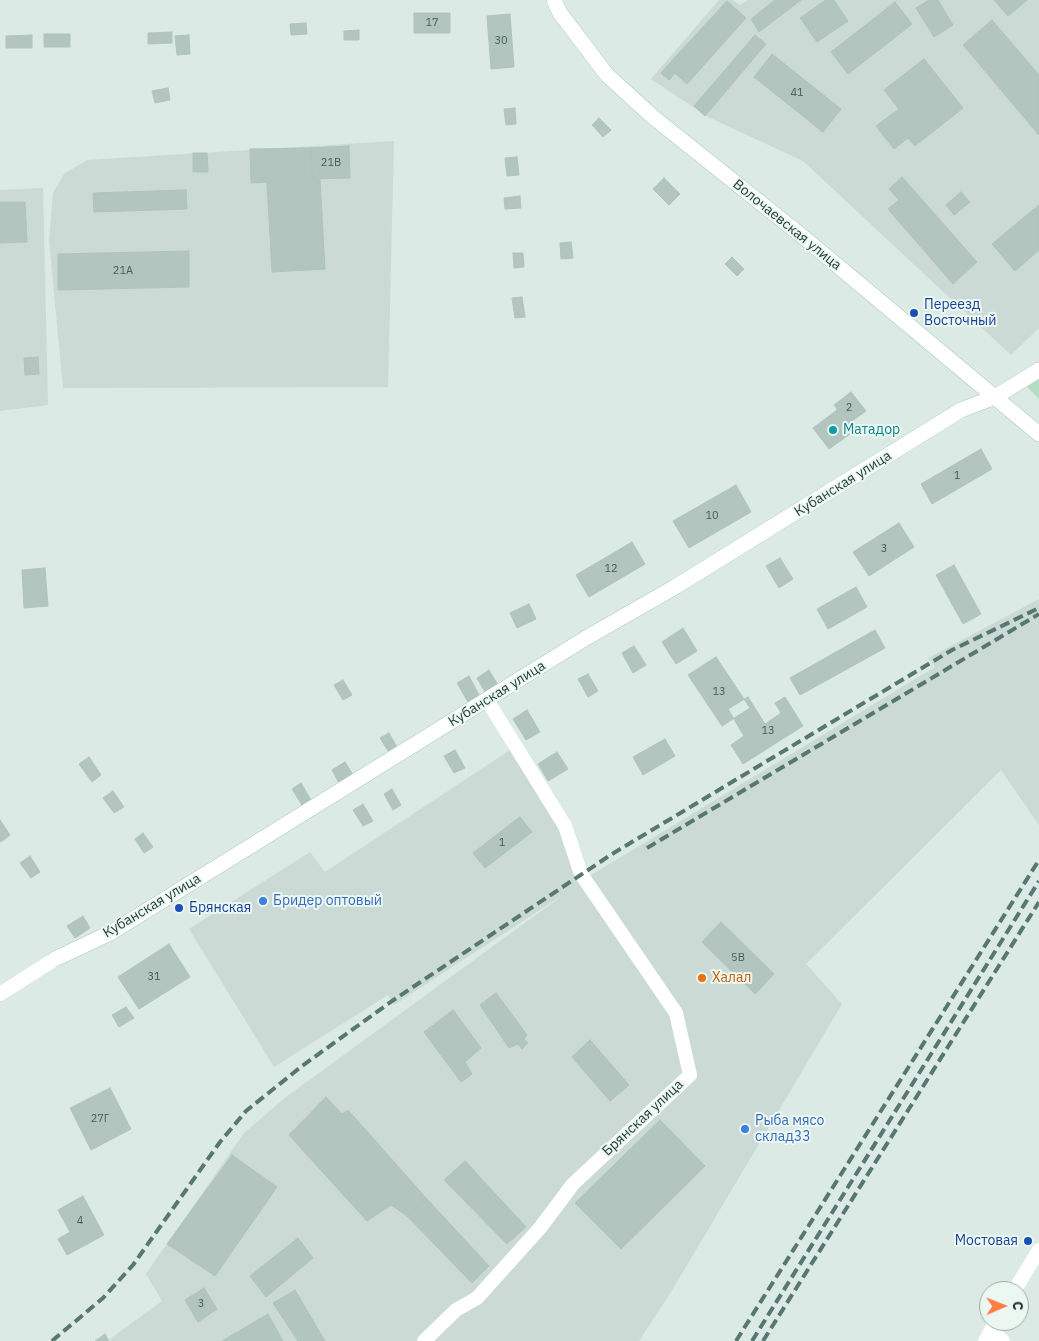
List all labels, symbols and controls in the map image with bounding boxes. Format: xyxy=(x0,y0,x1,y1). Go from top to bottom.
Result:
house number: 17 xyxy=(425,16,439,30)
house number: 30 xyxy=(494,34,508,48)
house number: 41 xyxy=(790,86,804,100)
house number: 21В xyxy=(321,156,341,170)
street label: Волочаевская улица xyxy=(729,176,845,274)
house number: 21А xyxy=(113,264,133,278)
place label: Переезд Восточный xyxy=(924,297,996,330)
marker: Переезд Восточный xyxy=(908,307,920,319)
house number: 2 xyxy=(846,401,852,415)
place label: Матадор xyxy=(843,422,900,438)
marker: Матадор xyxy=(827,424,839,436)
street label: Кубанская улица xyxy=(791,447,895,521)
house number: 1 xyxy=(954,469,960,483)
house number: 10 xyxy=(705,509,719,523)
house number: 3 xyxy=(881,542,887,556)
house number: 12 xyxy=(604,562,618,576)
street label: Кубанская улица xyxy=(445,657,549,731)
house number: 13 xyxy=(712,685,726,699)
house number: 13 xyxy=(761,724,775,738)
house number: 1 xyxy=(499,836,505,850)
street label: Кубанская улица xyxy=(100,870,204,942)
place label: Бридер оптовый xyxy=(273,893,382,909)
marker: Бридер оптовый xyxy=(257,895,269,907)
place label: Брянская xyxy=(189,900,251,916)
marker: Брянская xyxy=(173,902,185,914)
house number: 5В xyxy=(731,951,745,965)
house number: 31 xyxy=(147,970,161,984)
place label: Халал xyxy=(712,970,751,986)
marker: Халал xyxy=(696,972,708,984)
street label: Брянская улица xyxy=(599,1076,687,1160)
house number: 27Г xyxy=(91,1112,109,1126)
place label: Рыба мясо склад33 xyxy=(755,1113,824,1146)
marker: Рыба мясо склад33 xyxy=(739,1123,751,1135)
house number: 4 xyxy=(77,1214,83,1228)
place label: Мостовая xyxy=(955,1233,1018,1249)
marker: Мостовая xyxy=(1022,1235,1034,1247)
north arrow xyxy=(979,1281,1029,1331)
house number: 3 xyxy=(198,1297,204,1311)
text: С xyxy=(1009,1301,1027,1310)

